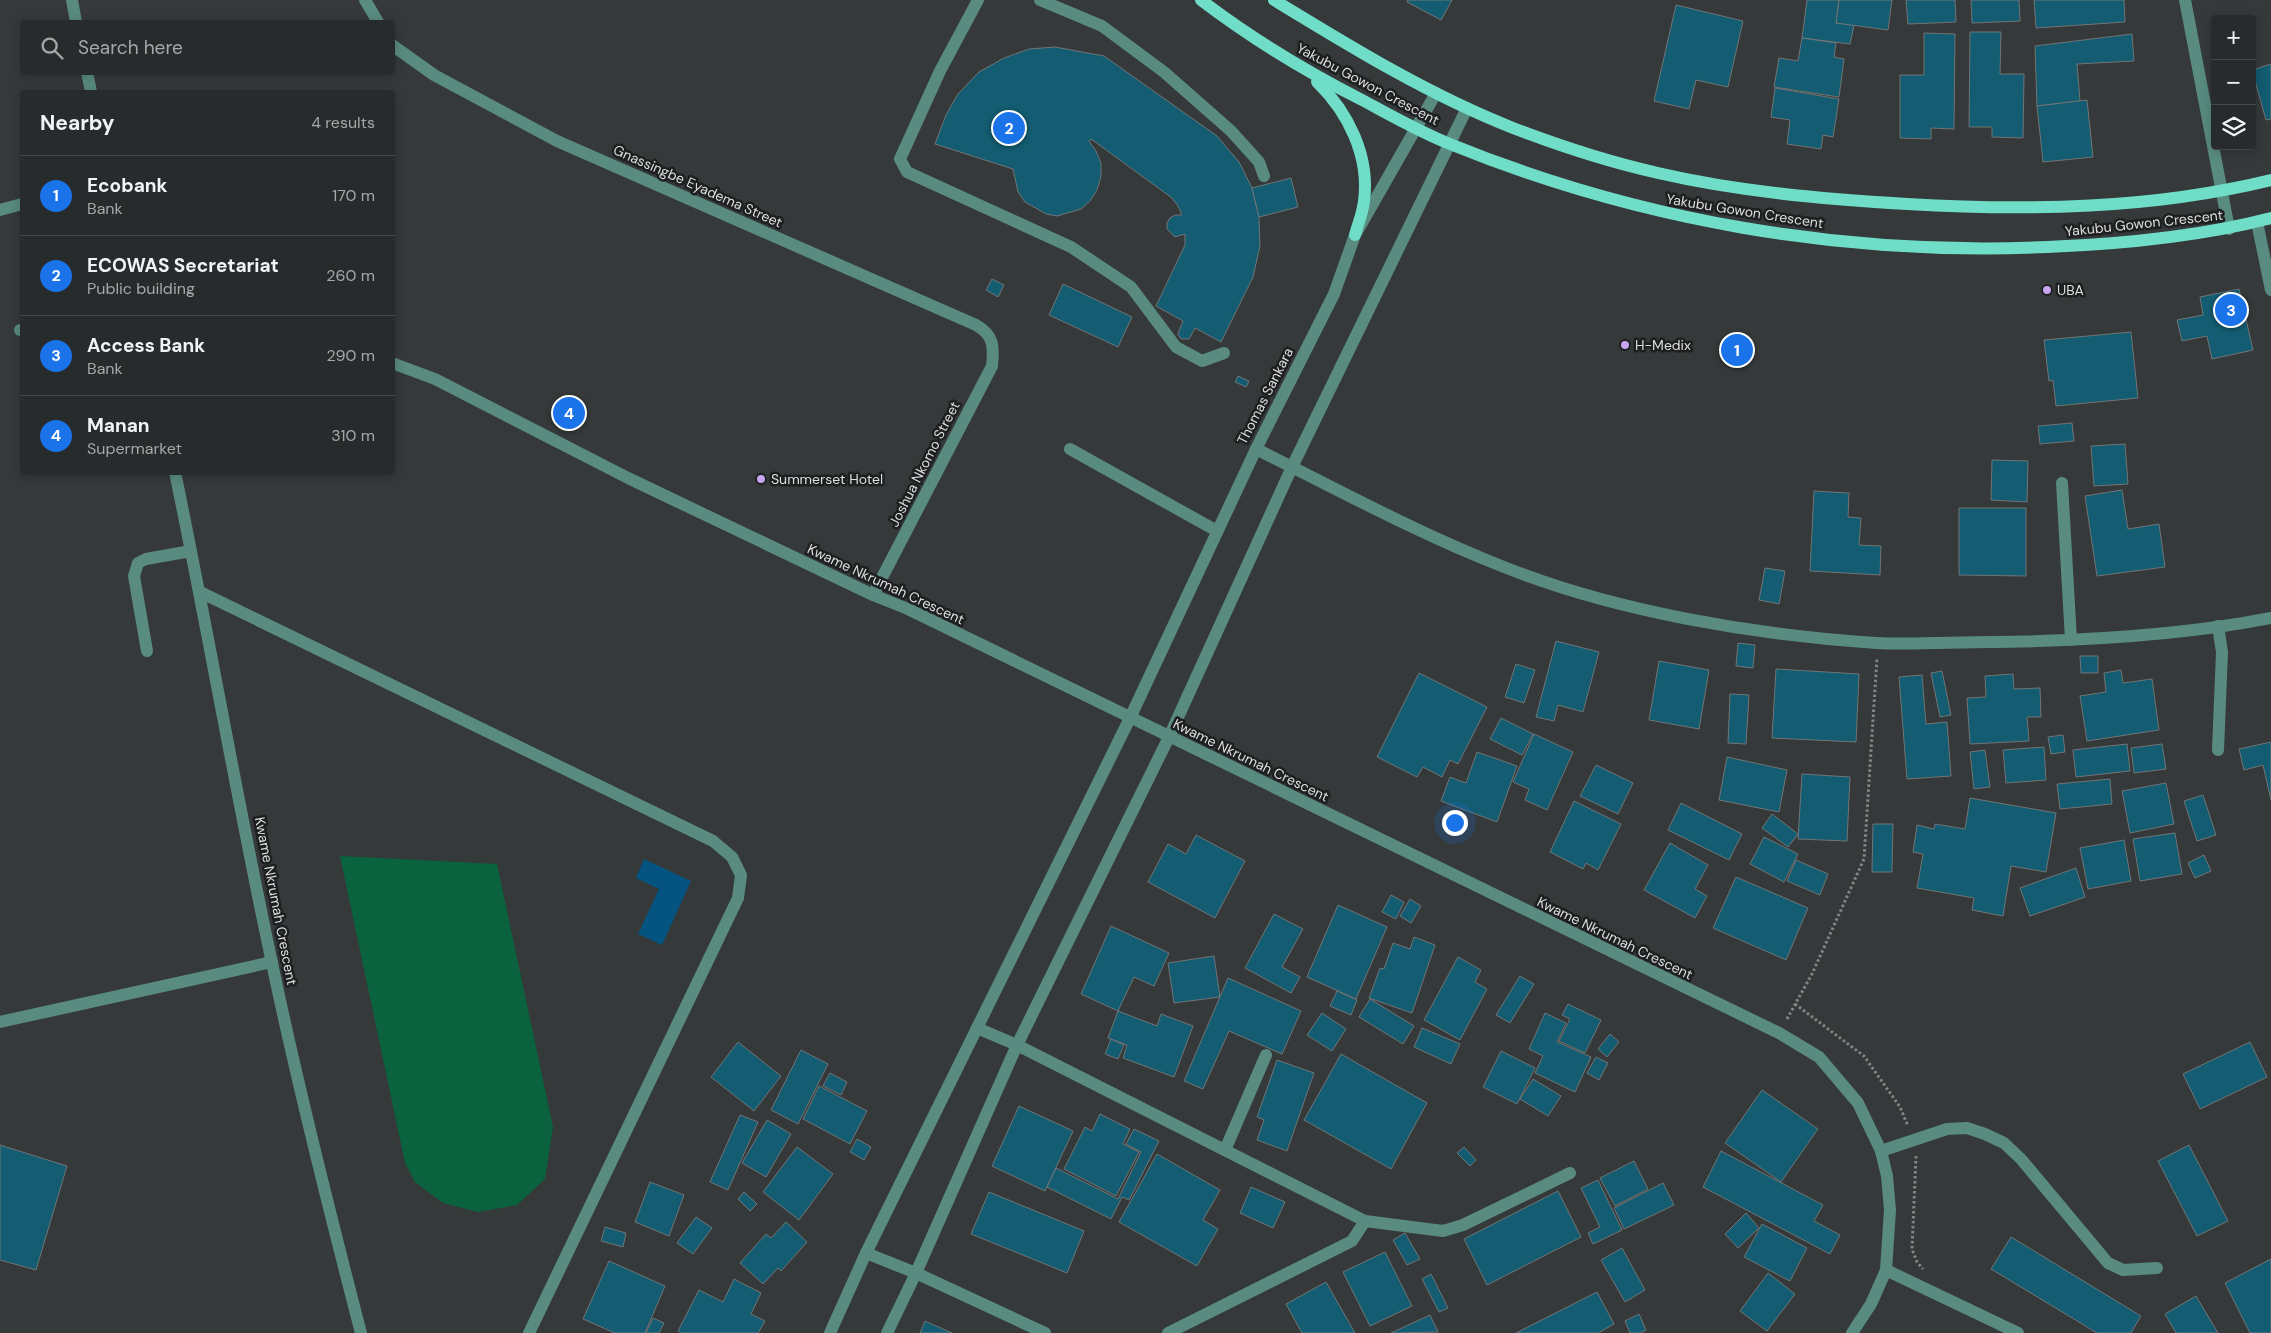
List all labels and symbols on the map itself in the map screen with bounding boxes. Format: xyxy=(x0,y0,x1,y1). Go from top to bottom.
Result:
street label: Yakubu Gowon Crescent xyxy=(1294,39,1442,129)
pin: 2 xyxy=(993,109,1025,147)
street label: Gnassingbe Eyadema Street xyxy=(611,141,785,231)
street label: Yakubu Gowon Crescent xyxy=(1665,190,1825,232)
street label: Yakubu Gowon Crescent xyxy=(2064,206,2224,240)
place label: UBA xyxy=(2057,281,2084,299)
marker: UBA xyxy=(2041,284,2053,296)
pin: 3 xyxy=(2215,291,2247,329)
pin: 1 xyxy=(1721,331,1753,369)
place label: H-Medix xyxy=(1635,336,1691,354)
marker: H-Medix xyxy=(1619,339,1631,351)
street label: Thomas Sankara xyxy=(1233,345,1297,447)
pin: 4 xyxy=(553,394,585,432)
street label: Joshua Nkomo Street xyxy=(885,398,963,530)
place label: Summerset Hotel xyxy=(771,470,883,488)
marker: Summerset Hotel xyxy=(755,473,767,485)
street label: Kwame Nkrumah Crescent xyxy=(805,540,967,628)
street label: Kwame Nkrumah Crescent xyxy=(1170,714,1332,806)
your location xyxy=(1442,810,1468,836)
street label: Kwame Nkrumah Crescent xyxy=(251,815,301,987)
street label: Kwame Nkrumah Crescent xyxy=(1534,892,1696,984)

